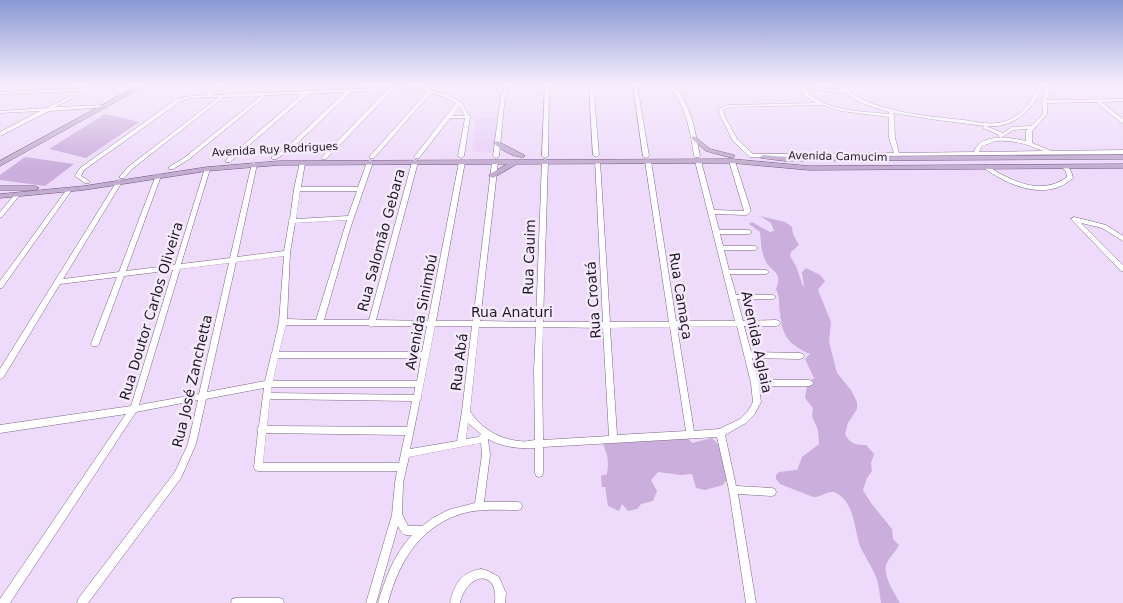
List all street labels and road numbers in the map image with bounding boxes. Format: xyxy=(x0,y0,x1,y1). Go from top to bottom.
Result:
street label: Avenida Ruy Rodrigues xyxy=(212,140,339,159)
street label: Avenida Camucim xyxy=(788,149,888,164)
street label: Rua Salomão Gebara xyxy=(354,167,408,313)
street label: Rua Cauim xyxy=(520,219,538,295)
street label: Rua Doutor Carlos Oliveira xyxy=(116,220,186,402)
street label: Rua Camaça xyxy=(666,251,696,341)
street label: Avenida Sinimbú xyxy=(402,253,440,371)
street label: Rua Croatá xyxy=(582,261,604,339)
street label: Avenida Aglaia xyxy=(738,290,776,394)
street label: Rua Anaturi xyxy=(471,304,553,320)
street label: Rua José Zanchetta xyxy=(169,313,215,449)
street label: Rua Abá xyxy=(448,332,470,392)

